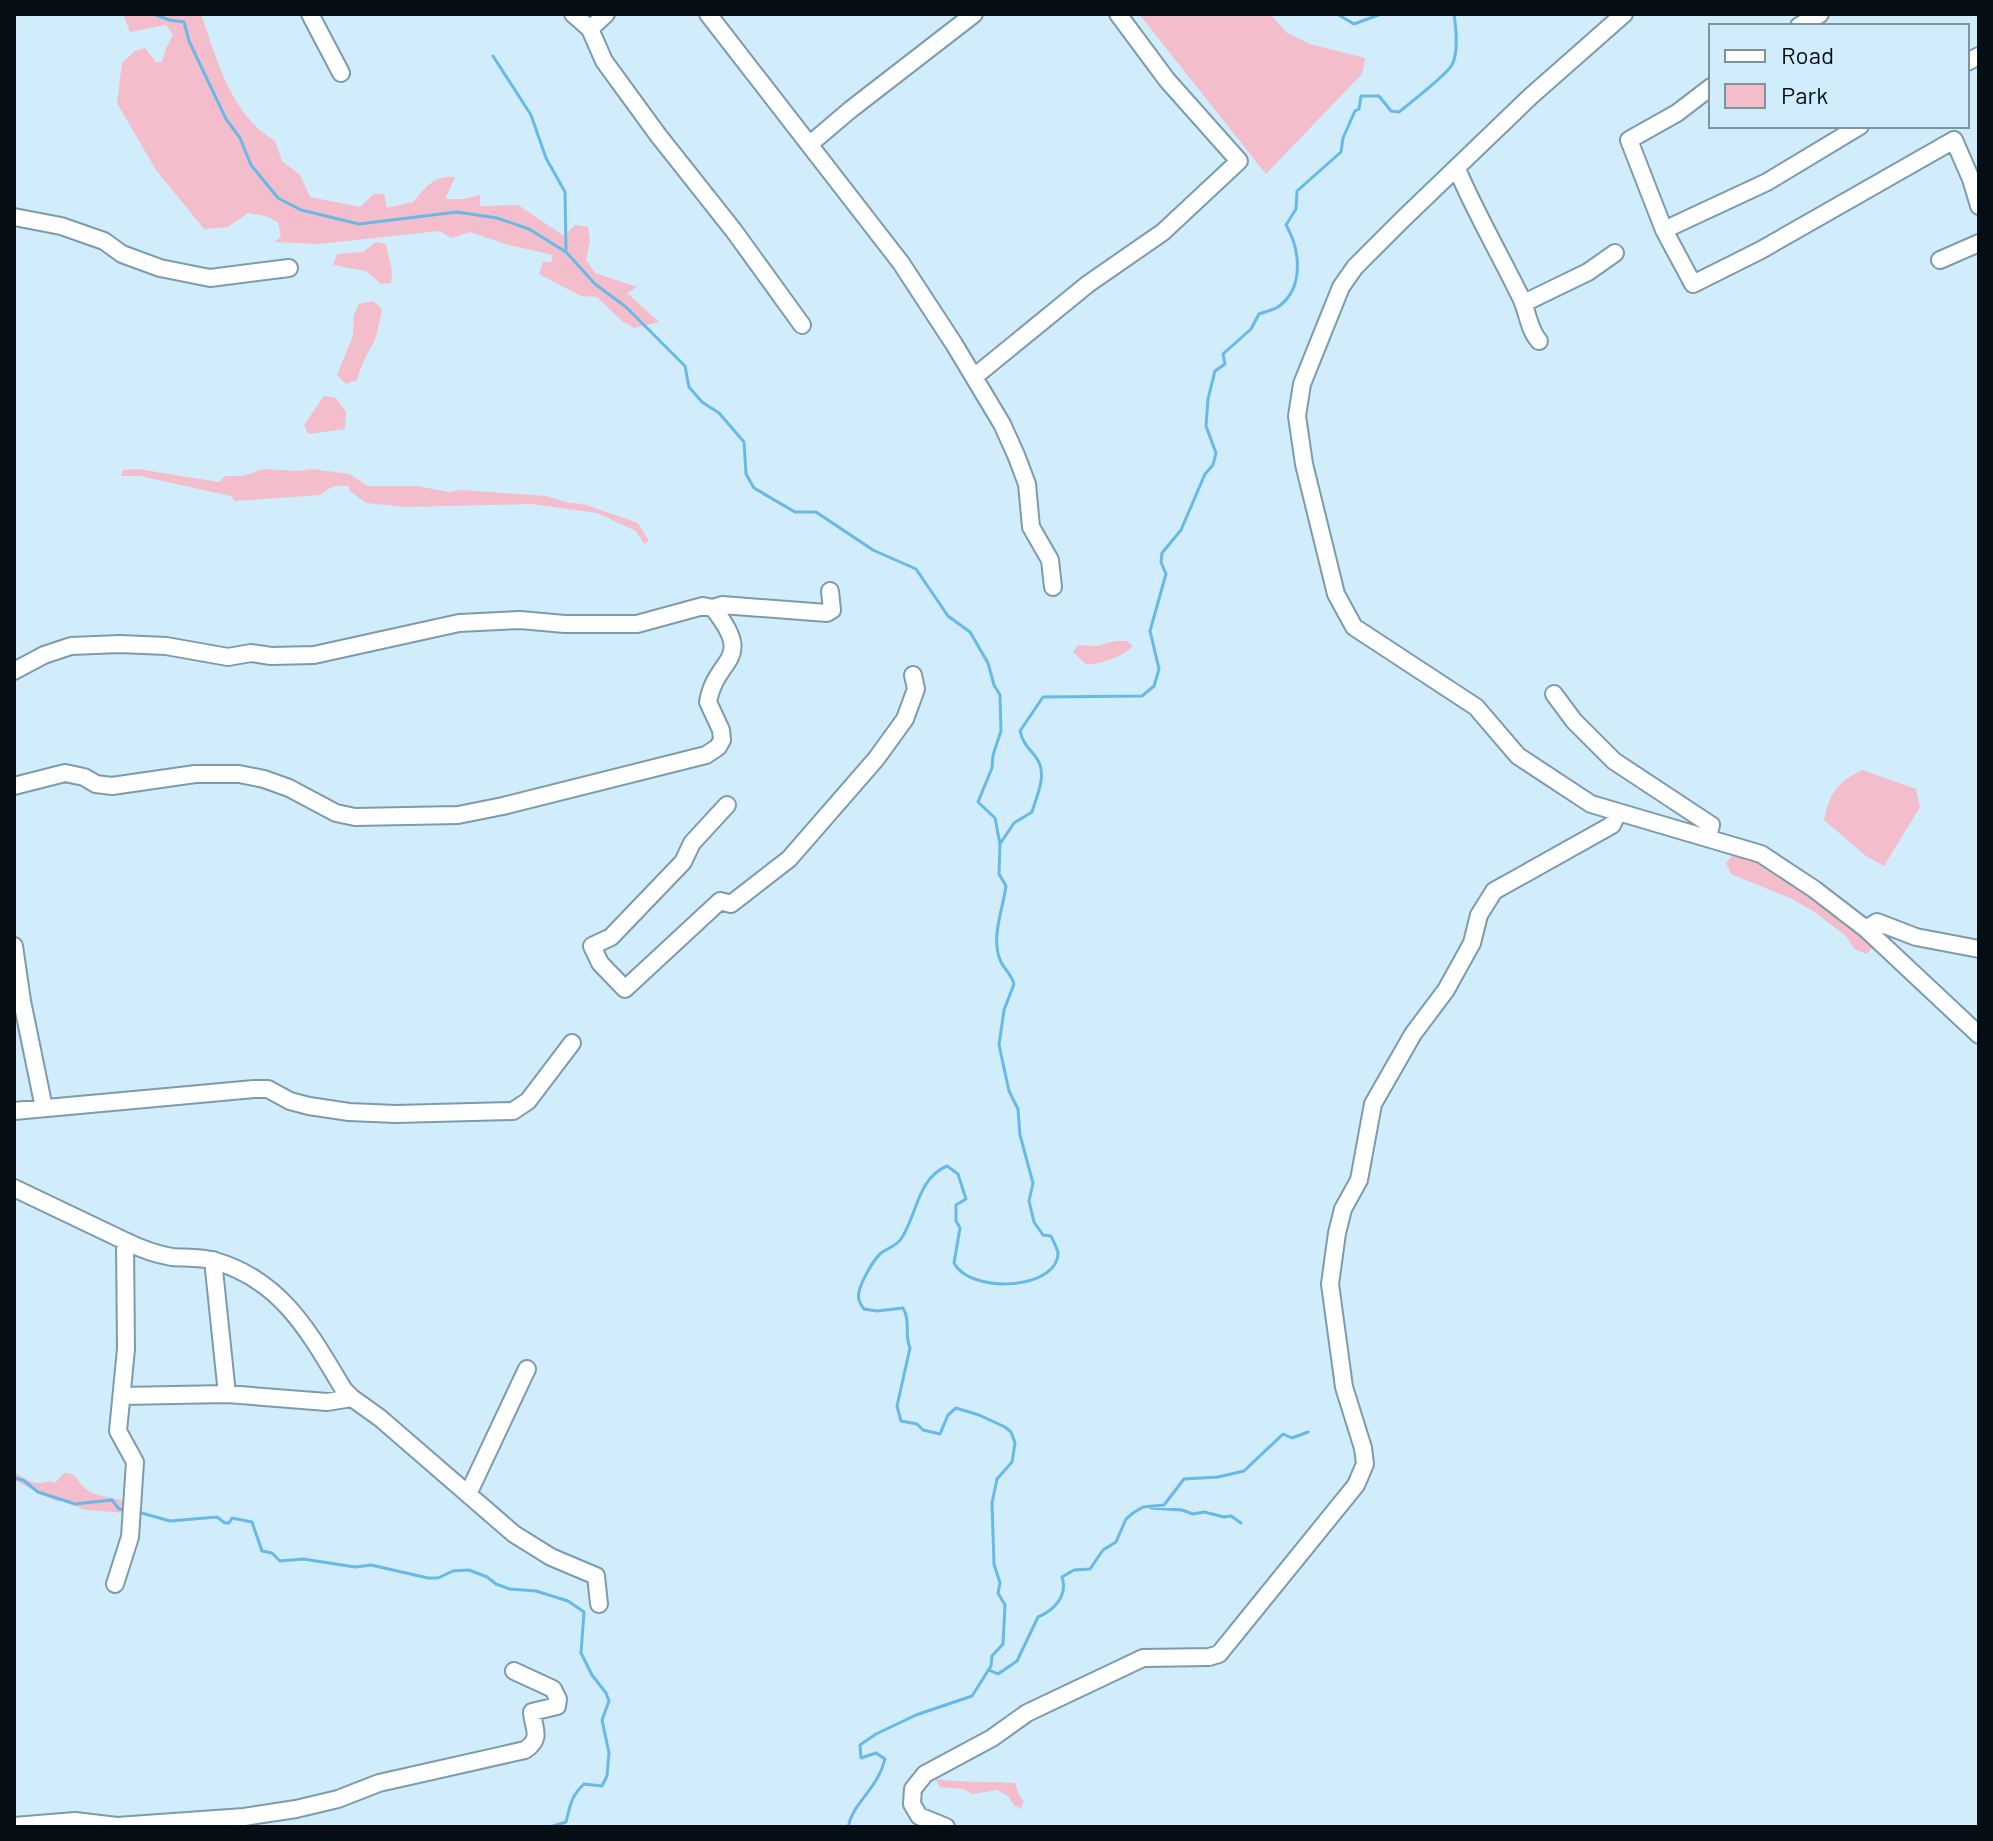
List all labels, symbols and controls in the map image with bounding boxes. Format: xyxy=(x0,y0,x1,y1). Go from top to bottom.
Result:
legend xyxy=(1709,24,1969,128)
text: Road xyxy=(1781,40,1834,69)
text: Park xyxy=(1781,80,1828,109)

